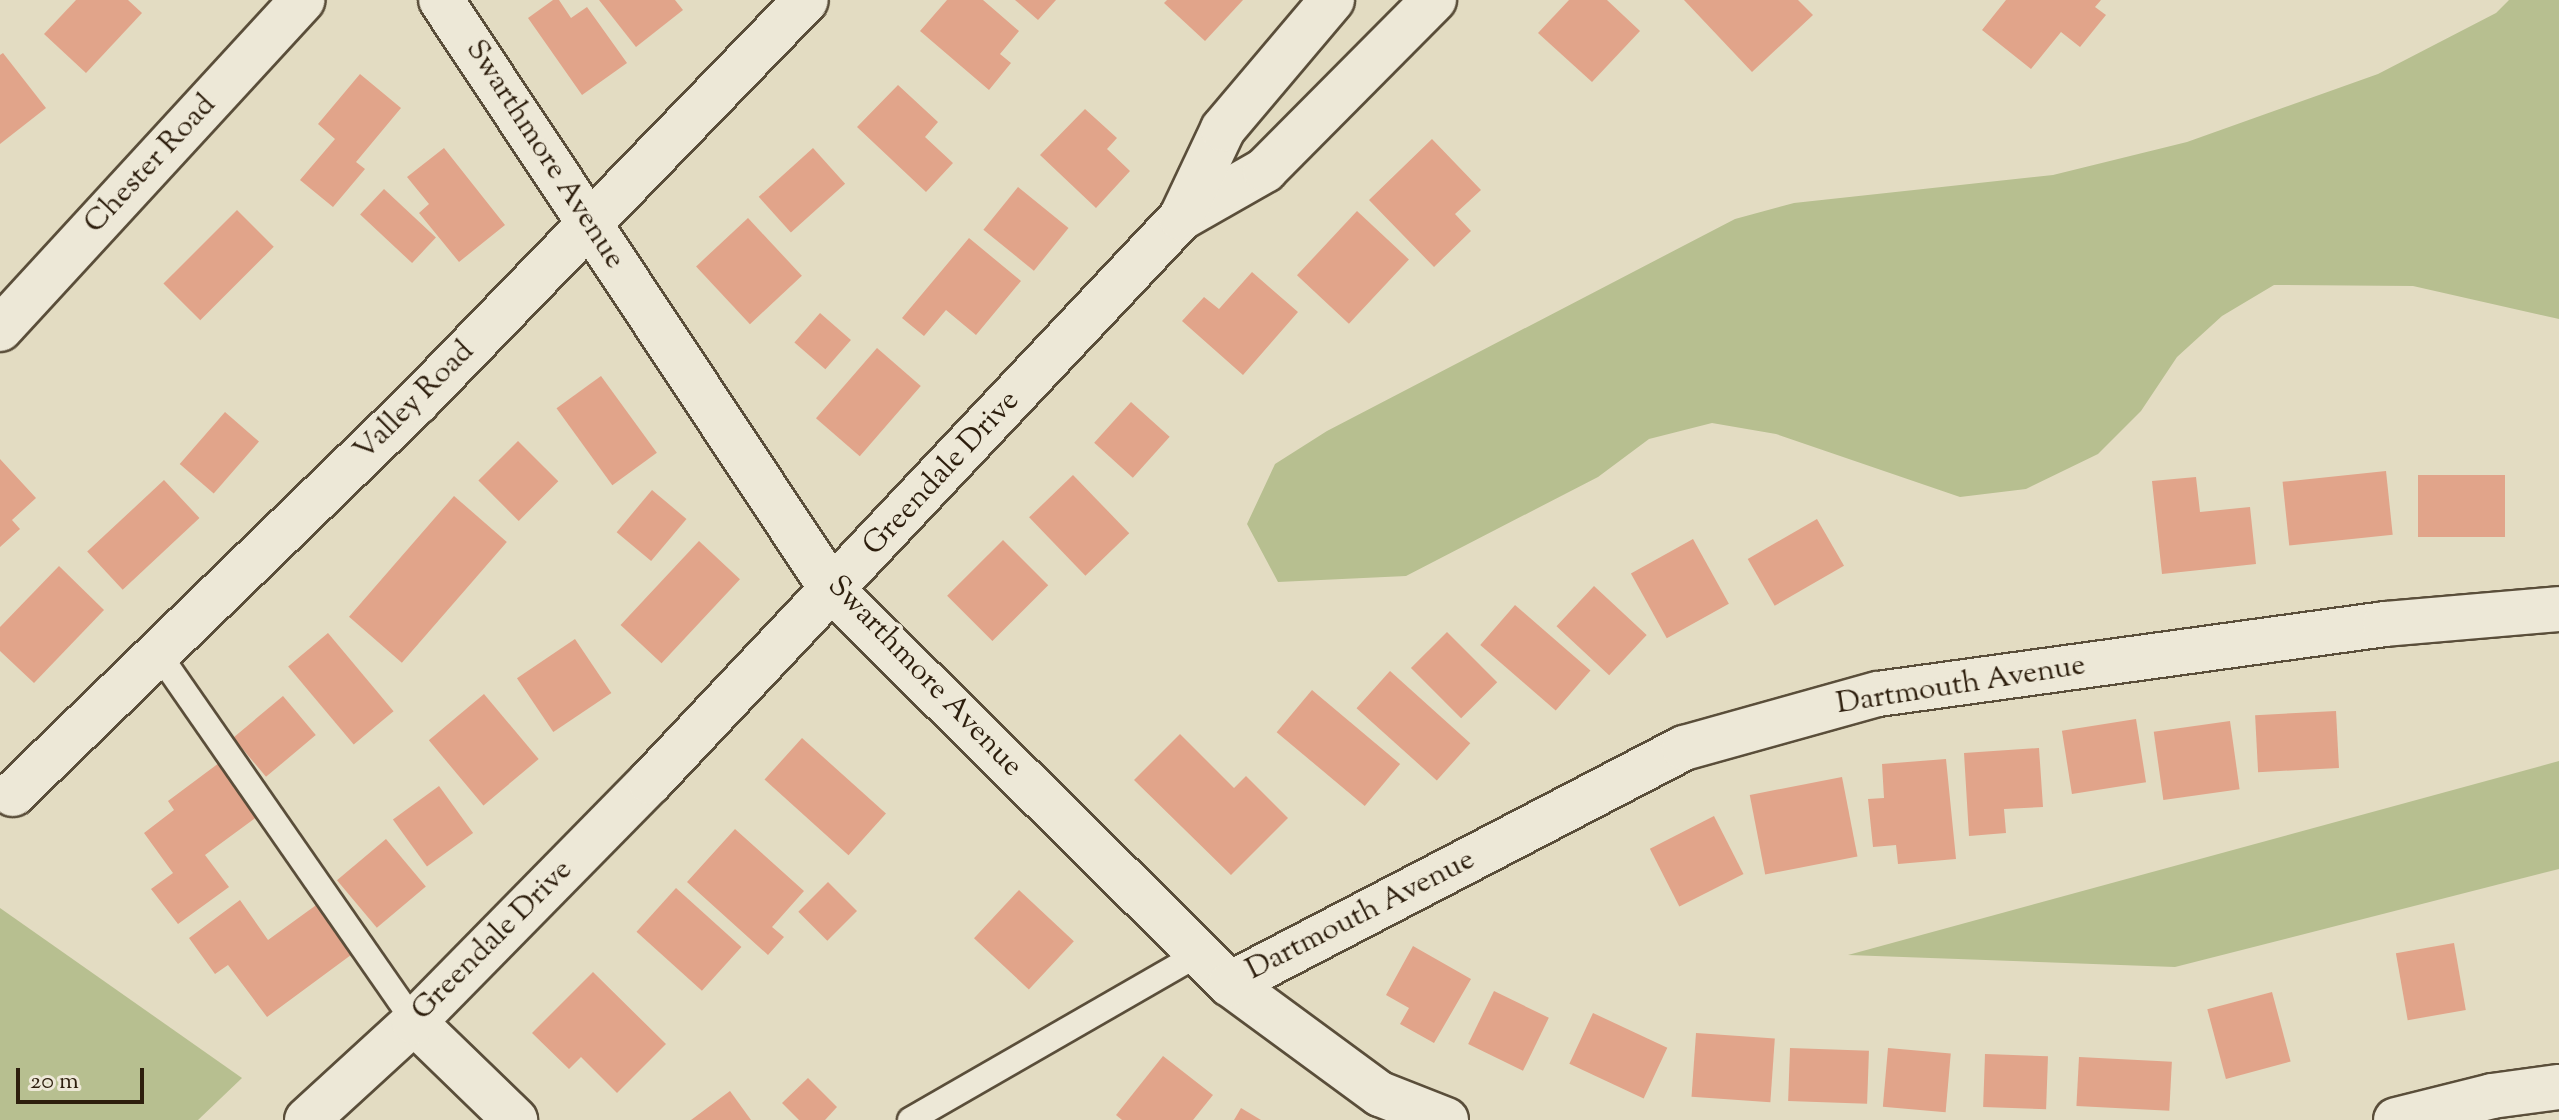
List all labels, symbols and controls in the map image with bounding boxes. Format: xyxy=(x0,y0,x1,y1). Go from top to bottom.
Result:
street label: Swarthmore Avenue xyxy=(457,34,631,276)
street label: Chester Road xyxy=(78,88,224,242)
street label: Valley Road xyxy=(347,334,483,470)
street label: Greendale Drive xyxy=(856,384,1028,564)
street label: Swarthmore Avenue xyxy=(819,569,1029,785)
street label: Dartmouth Avenue xyxy=(1834,649,2088,723)
street label: Dartmouth Avenue xyxy=(1241,843,1481,989)
street label: Greendale Drive xyxy=(405,853,581,1029)
scale bar xyxy=(20,1052,148,1102)
text: 20 m xyxy=(30,1065,79,1099)

